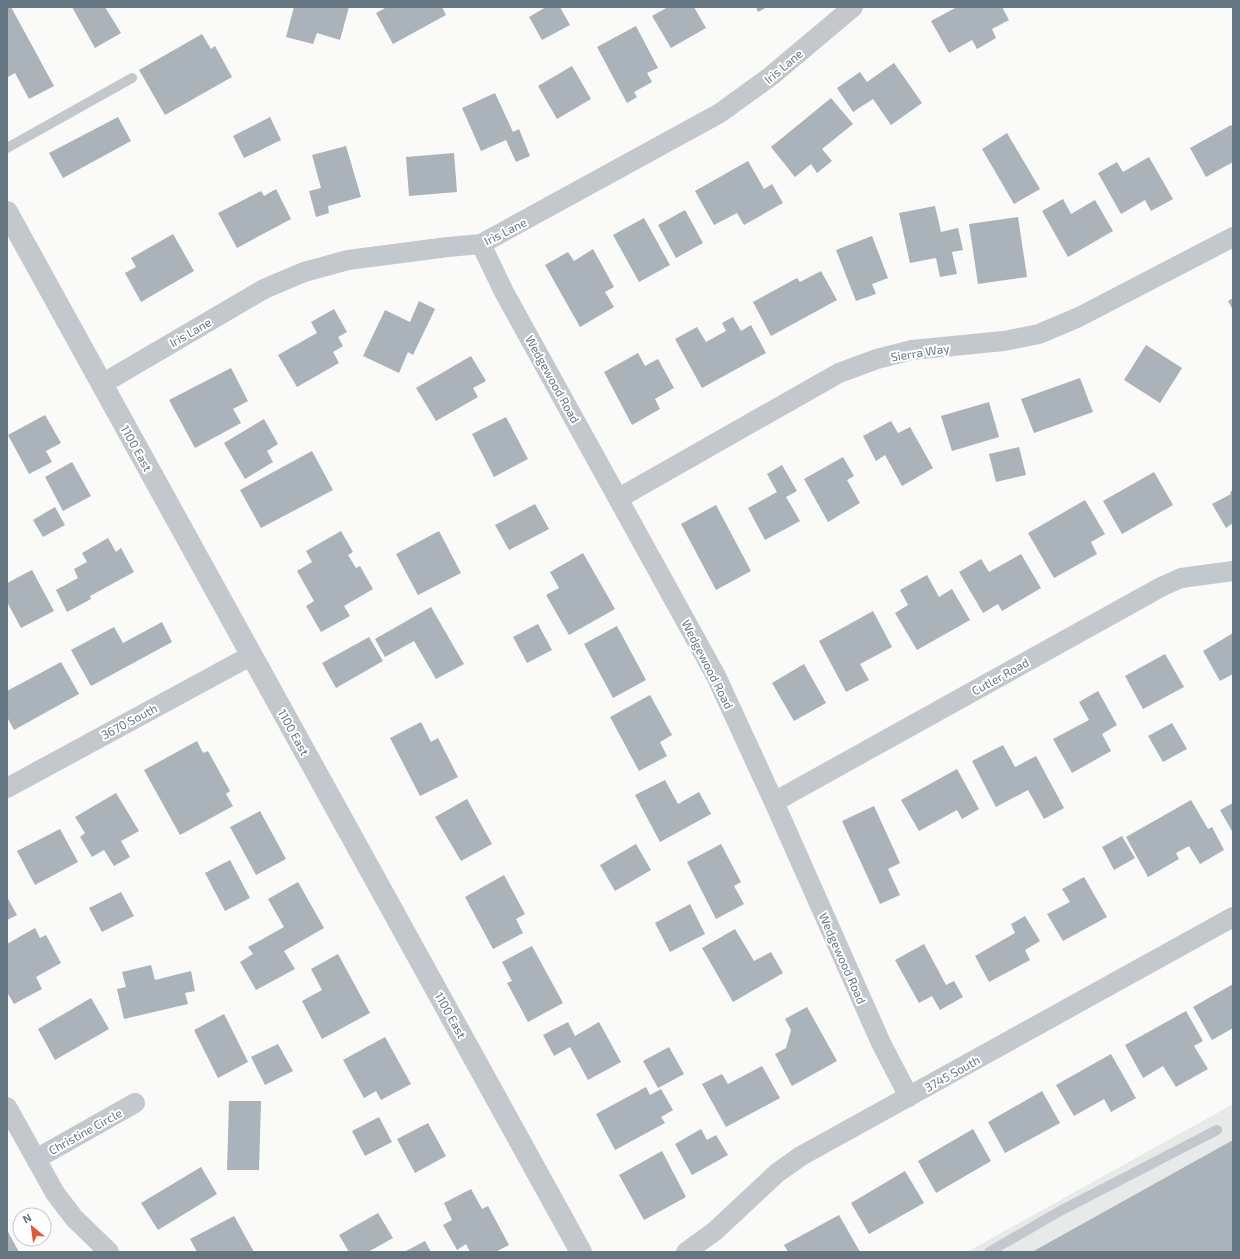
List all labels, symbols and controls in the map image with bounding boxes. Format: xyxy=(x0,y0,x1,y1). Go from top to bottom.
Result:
street label: Iris Lane xyxy=(761,46,805,86)
street label: Iris Lane xyxy=(481,214,529,248)
street label: Iris Lane xyxy=(167,314,213,350)
street label: Wedgewood Road xyxy=(523,333,583,425)
street label: Sierra Way xyxy=(890,340,951,364)
street label: 1100 East xyxy=(119,422,156,474)
street label: Wedgewood Road xyxy=(679,617,737,711)
street label: Cutler Road xyxy=(969,655,1031,697)
street label: 3670 South xyxy=(99,700,159,742)
street label: 1100 East xyxy=(276,706,313,758)
street label: Wedgewood Road xyxy=(817,910,869,1006)
street label: 1100 East xyxy=(433,989,470,1041)
street label: 3745 South xyxy=(922,1052,982,1094)
street label: Christine Circle xyxy=(46,1105,124,1157)
north arrow xyxy=(12,1207,52,1247)
text: N xyxy=(20,1210,34,1225)

